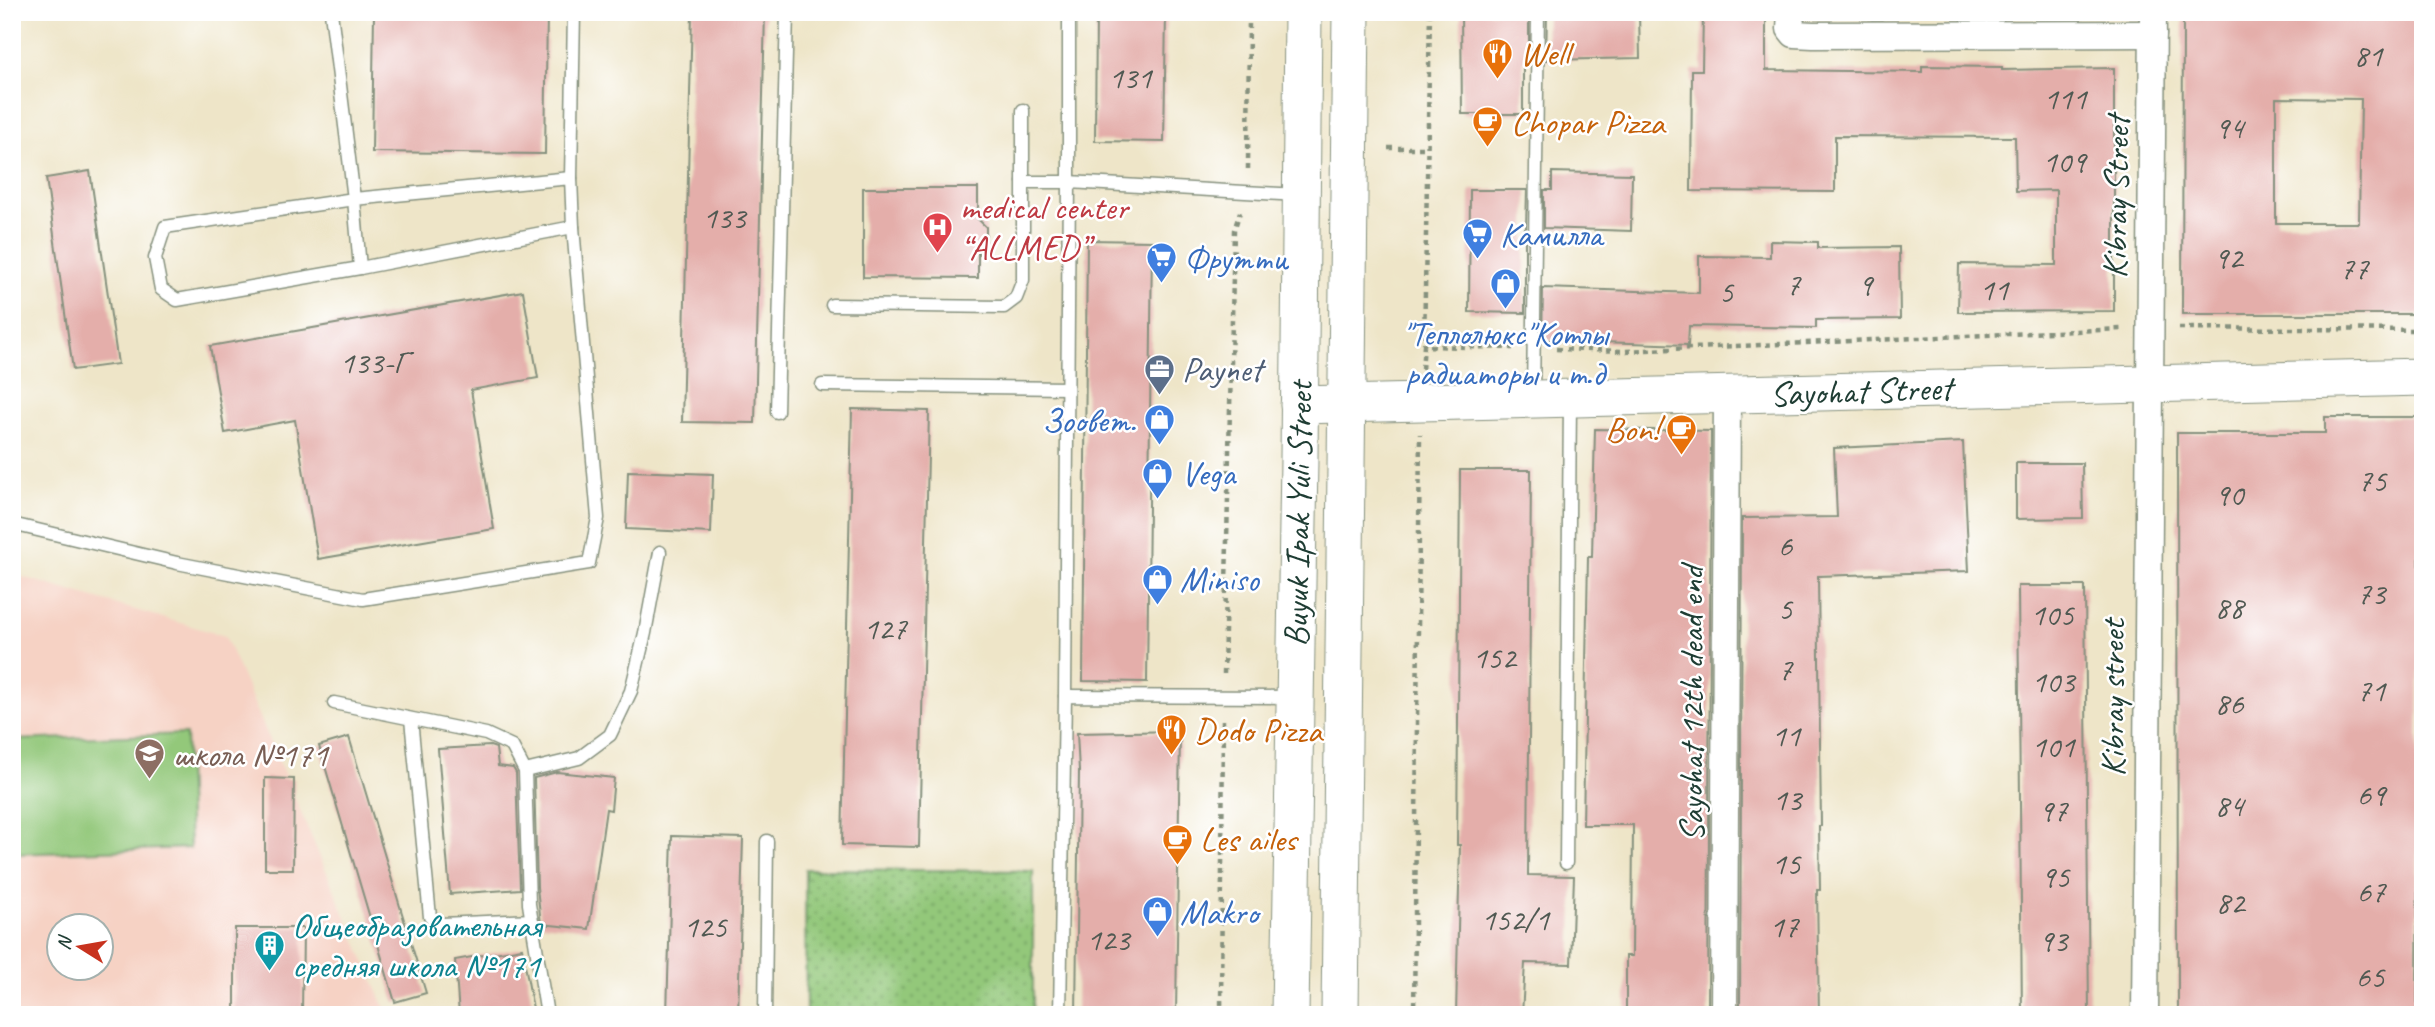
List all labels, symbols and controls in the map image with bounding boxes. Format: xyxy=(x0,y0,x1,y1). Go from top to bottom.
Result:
place label: Well xyxy=(1520,31,1575,76)
house number: 81 xyxy=(2354,35,2384,76)
restaurant icon: Well xyxy=(1480,36,1514,80)
house number: 131 xyxy=(1108,57,1153,98)
house number: 111 xyxy=(2043,78,2088,119)
place label: Chopar Pizza xyxy=(1511,100,1667,145)
cafe icon: Chopar Pizza xyxy=(1471,105,1505,149)
house number: 94 xyxy=(2215,107,2247,148)
street label: Kibray Street xyxy=(2092,111,2140,279)
house number: 109 xyxy=(2042,141,2088,182)
place label: medical center “ALLMED” xyxy=(960,185,1130,270)
house number: 133 xyxy=(702,197,748,238)
hospital icon: medical center “ALLMED” xyxy=(920,210,954,254)
place label: Камилла xyxy=(1500,212,1605,257)
supermarket icon: Камилла xyxy=(1460,217,1494,261)
place label: Фрутти xyxy=(1184,236,1290,281)
house number: 92 xyxy=(2214,237,2245,278)
supermarket icon: Фрутти xyxy=(1144,241,1178,285)
house number: 77 xyxy=(2340,248,2370,289)
house number: 7 xyxy=(1786,264,1802,305)
house number: 9 xyxy=(1858,264,1875,305)
shop icon: "Теплолюкс"Котлы радиаторы и т.д xyxy=(1488,267,1522,311)
house number: 11 xyxy=(1980,269,2010,310)
house number: 5 xyxy=(1719,271,1735,312)
place label: "Теплолюкс"Котлы радиаторы и т.д xyxy=(1402,311,1611,396)
house number: 133-Г xyxy=(340,342,414,383)
place label: Paynet xyxy=(1182,347,1266,392)
office icon: Paynet xyxy=(1142,352,1176,396)
street label: Sayohat Street xyxy=(1769,365,1957,417)
street label: Buyuk Ipak Yuli Street xyxy=(1273,378,1323,647)
place label: Зоовет. xyxy=(1042,398,1136,443)
shop icon: Зоовет. xyxy=(1142,403,1176,447)
place label: Bon! xyxy=(1605,407,1666,452)
cafe icon: Bon! xyxy=(1665,412,1699,456)
place label: Vega xyxy=(1181,451,1237,496)
shop icon: Vega xyxy=(1141,456,1175,500)
house number: 75 xyxy=(2358,460,2388,501)
house number: 90 xyxy=(2215,474,2246,515)
house number: 6 xyxy=(1778,525,1794,566)
place label: Miniso xyxy=(1180,557,1260,602)
street label: Sayohat 12th dead end xyxy=(1669,561,1714,842)
shop icon: Miniso xyxy=(1140,562,1174,606)
house number: 73 xyxy=(2357,573,2388,614)
house number: 88 xyxy=(2215,587,2246,628)
house number: 5 xyxy=(1778,588,1794,629)
house number: 105 xyxy=(2030,594,2075,635)
house number: 127 xyxy=(863,608,908,649)
street label: Kibray street xyxy=(2090,616,2135,777)
house number: 152 xyxy=(1472,637,1518,678)
house number: 7 xyxy=(1778,649,1794,690)
house number: 103 xyxy=(2031,661,2077,702)
house number: 71 xyxy=(2357,670,2387,711)
house number: 86 xyxy=(2215,683,2245,724)
place label: Dodo Pizza xyxy=(1194,708,1325,753)
restaurant icon: Dodo Pizza xyxy=(1154,713,1188,757)
house number: 11 xyxy=(1772,715,1802,756)
house number: 101 xyxy=(2031,726,2076,767)
place label: школа №171 xyxy=(173,732,330,777)
school or university icon: школа №171 xyxy=(133,737,167,781)
house number: 69 xyxy=(2357,774,2388,815)
house number: 13 xyxy=(1773,779,1804,820)
house number: 84 xyxy=(2215,785,2247,826)
house number: 97 xyxy=(2039,790,2069,831)
place label: Les ailes xyxy=(1200,817,1300,862)
cafe icon: Les ailes xyxy=(1160,822,1194,866)
house number: 15 xyxy=(1772,843,1802,884)
house number: 95 xyxy=(2041,856,2071,897)
house number: 67 xyxy=(2357,871,2387,912)
house number: 82 xyxy=(2216,882,2247,923)
place label: Makro xyxy=(1180,890,1262,935)
shop icon: Makro xyxy=(1140,895,1174,939)
house number: 152/1 xyxy=(1481,899,1551,940)
place label: Общеобразовательная средняя школа №171 xyxy=(292,903,543,988)
house number: 125 xyxy=(683,906,728,947)
house number: 17 xyxy=(1770,906,1800,947)
north arrow xyxy=(46,912,116,982)
house number: 123 xyxy=(1086,919,1132,960)
house number: 93 xyxy=(2039,920,2070,961)
building icon: Общеобразовательная средняя школа №171 xyxy=(252,928,286,972)
text: N xyxy=(51,933,78,952)
house number: 65 xyxy=(2356,956,2386,997)

